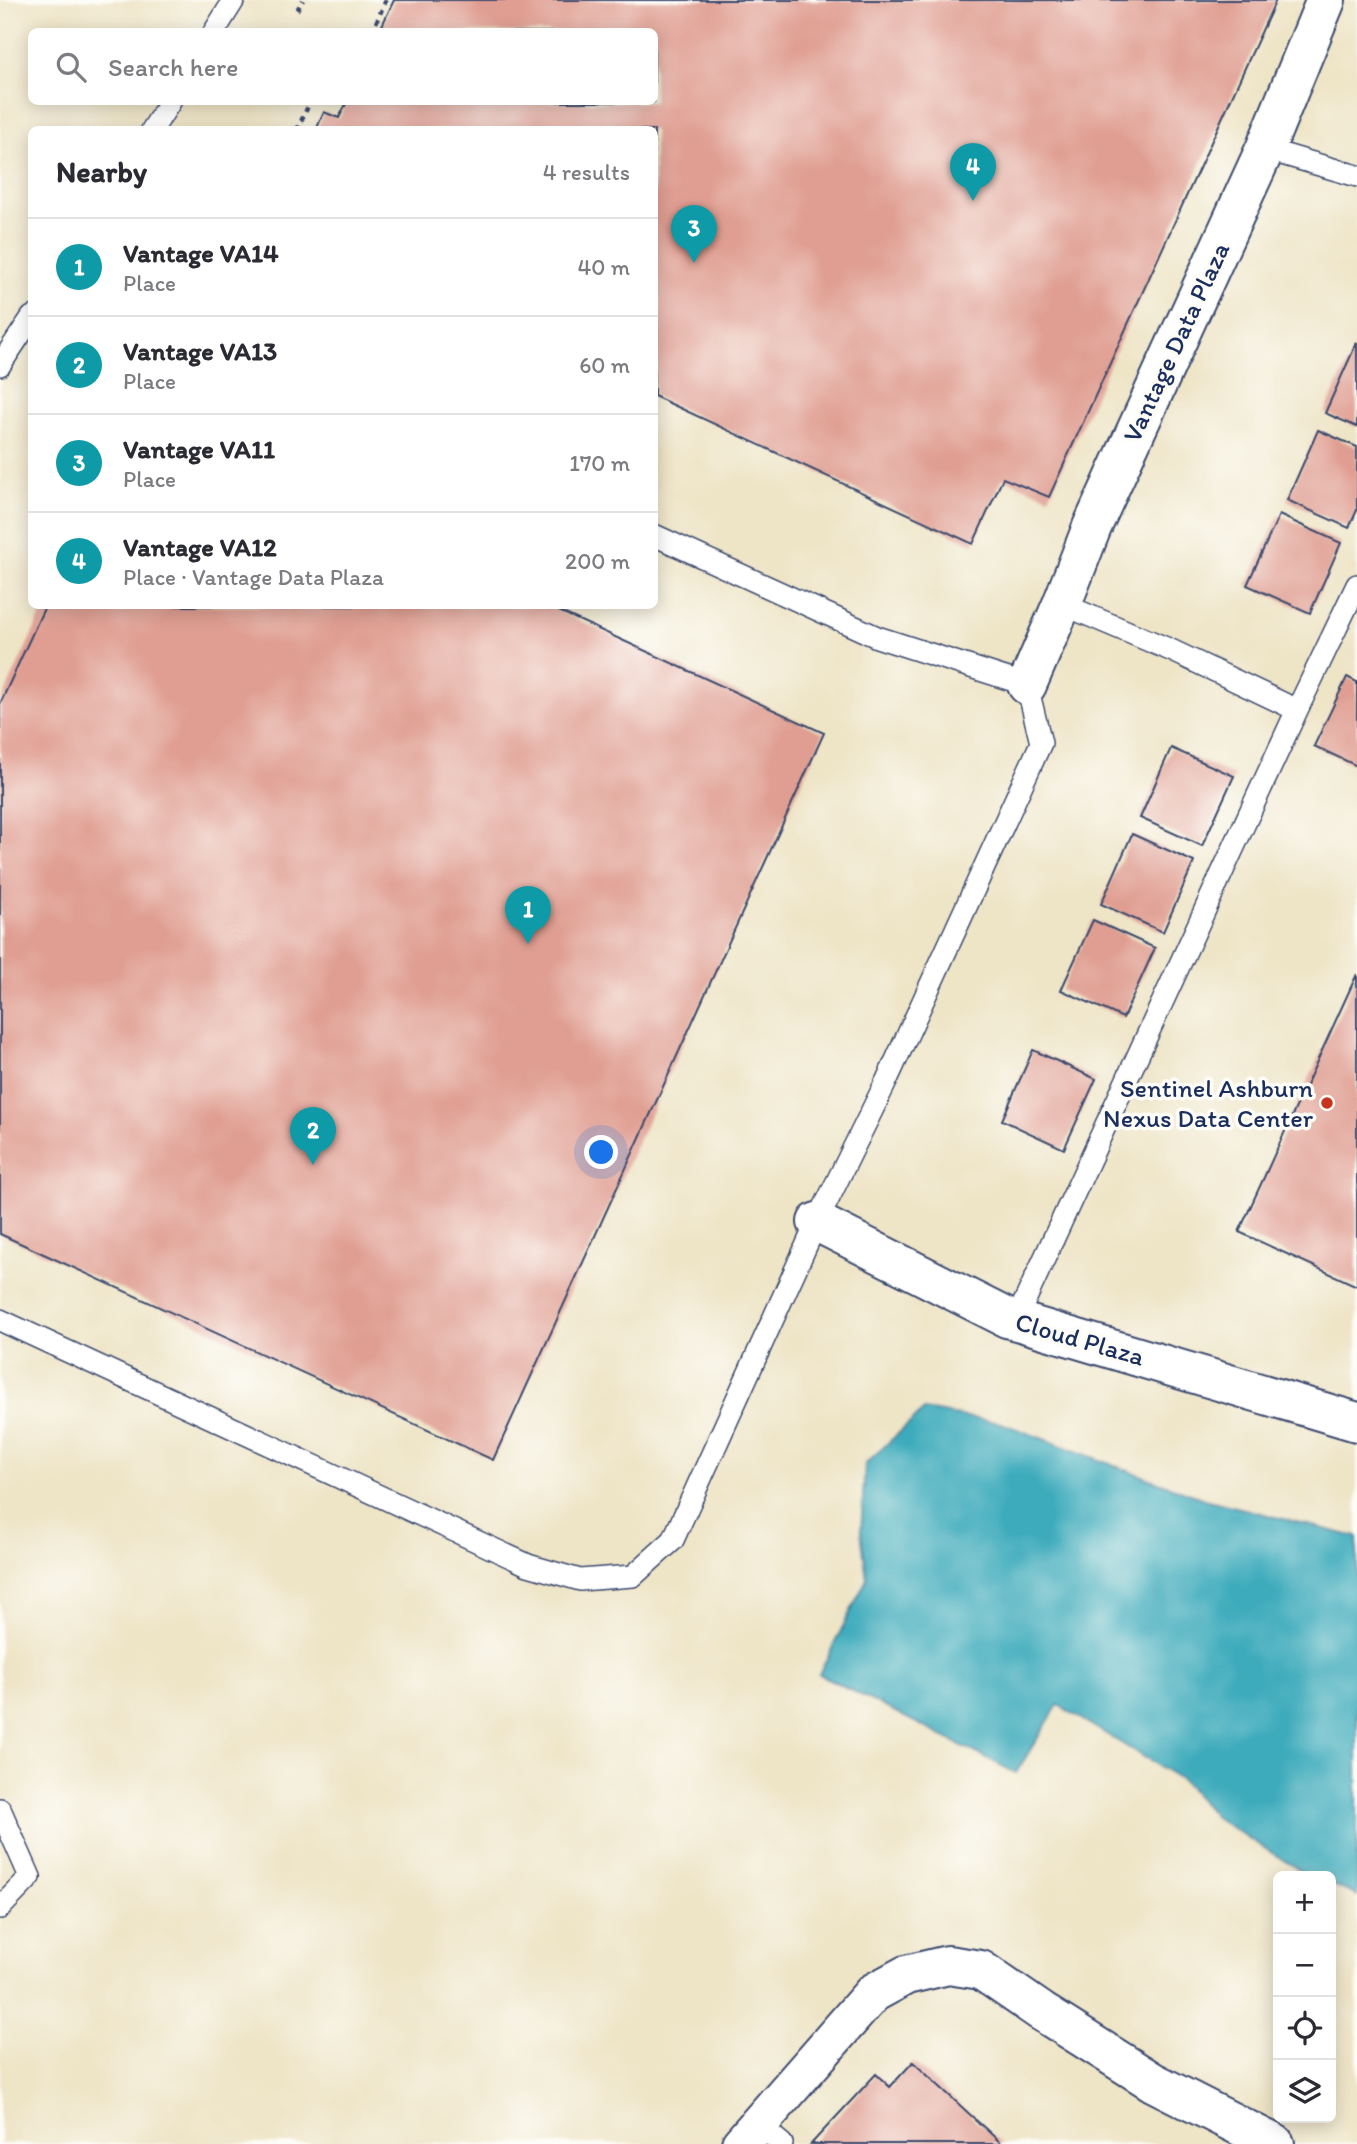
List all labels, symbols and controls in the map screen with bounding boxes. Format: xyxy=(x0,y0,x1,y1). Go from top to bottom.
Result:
search box xyxy=(28,28,658,105)
icon: search xyxy=(52,48,90,86)
text: Search here xyxy=(108,51,238,83)
pin: 4 xyxy=(950,143,996,201)
text: Nearby xyxy=(56,153,147,190)
text: 4 results xyxy=(543,158,630,186)
pin: 3 xyxy=(671,205,717,263)
street label: Vantage Data Plaza xyxy=(1116,236,1237,447)
text: Vantage VA14 xyxy=(123,237,279,269)
text: 1 xyxy=(74,253,84,281)
text: 40 m xyxy=(577,253,630,281)
text: Place xyxy=(123,269,176,297)
text: Vantage VA13 xyxy=(123,335,277,367)
text: 2 xyxy=(73,351,85,379)
text: 60 m xyxy=(579,351,630,379)
text: Place xyxy=(123,367,176,395)
text: Vantage VA11 xyxy=(123,433,275,465)
text: 3 xyxy=(73,449,85,477)
text: 170 m xyxy=(569,449,630,477)
text: Place xyxy=(123,465,176,493)
text: Vantage VA12 xyxy=(123,531,277,563)
text: 4 xyxy=(72,547,86,575)
text: 200 m xyxy=(565,547,630,575)
text: Place · Vantage Data Plaza xyxy=(123,563,384,591)
pin: 1 xyxy=(505,886,551,944)
place label: Sentinel Ashburn Nexus Data Center xyxy=(1103,1072,1314,1134)
marker: Sentinel Ashburn Nexus Data Center xyxy=(1319,1095,1335,1111)
pin: 2 xyxy=(290,1107,336,1165)
your location xyxy=(584,1135,618,1169)
street label: Cloud Plaza xyxy=(1012,1305,1149,1373)
map controls xyxy=(1273,1871,1336,2123)
button: + xyxy=(1273,1871,1336,1934)
button: − xyxy=(1273,1934,1336,1997)
button: locate xyxy=(1273,1997,1336,2060)
button: layers xyxy=(1273,2060,1336,2123)

